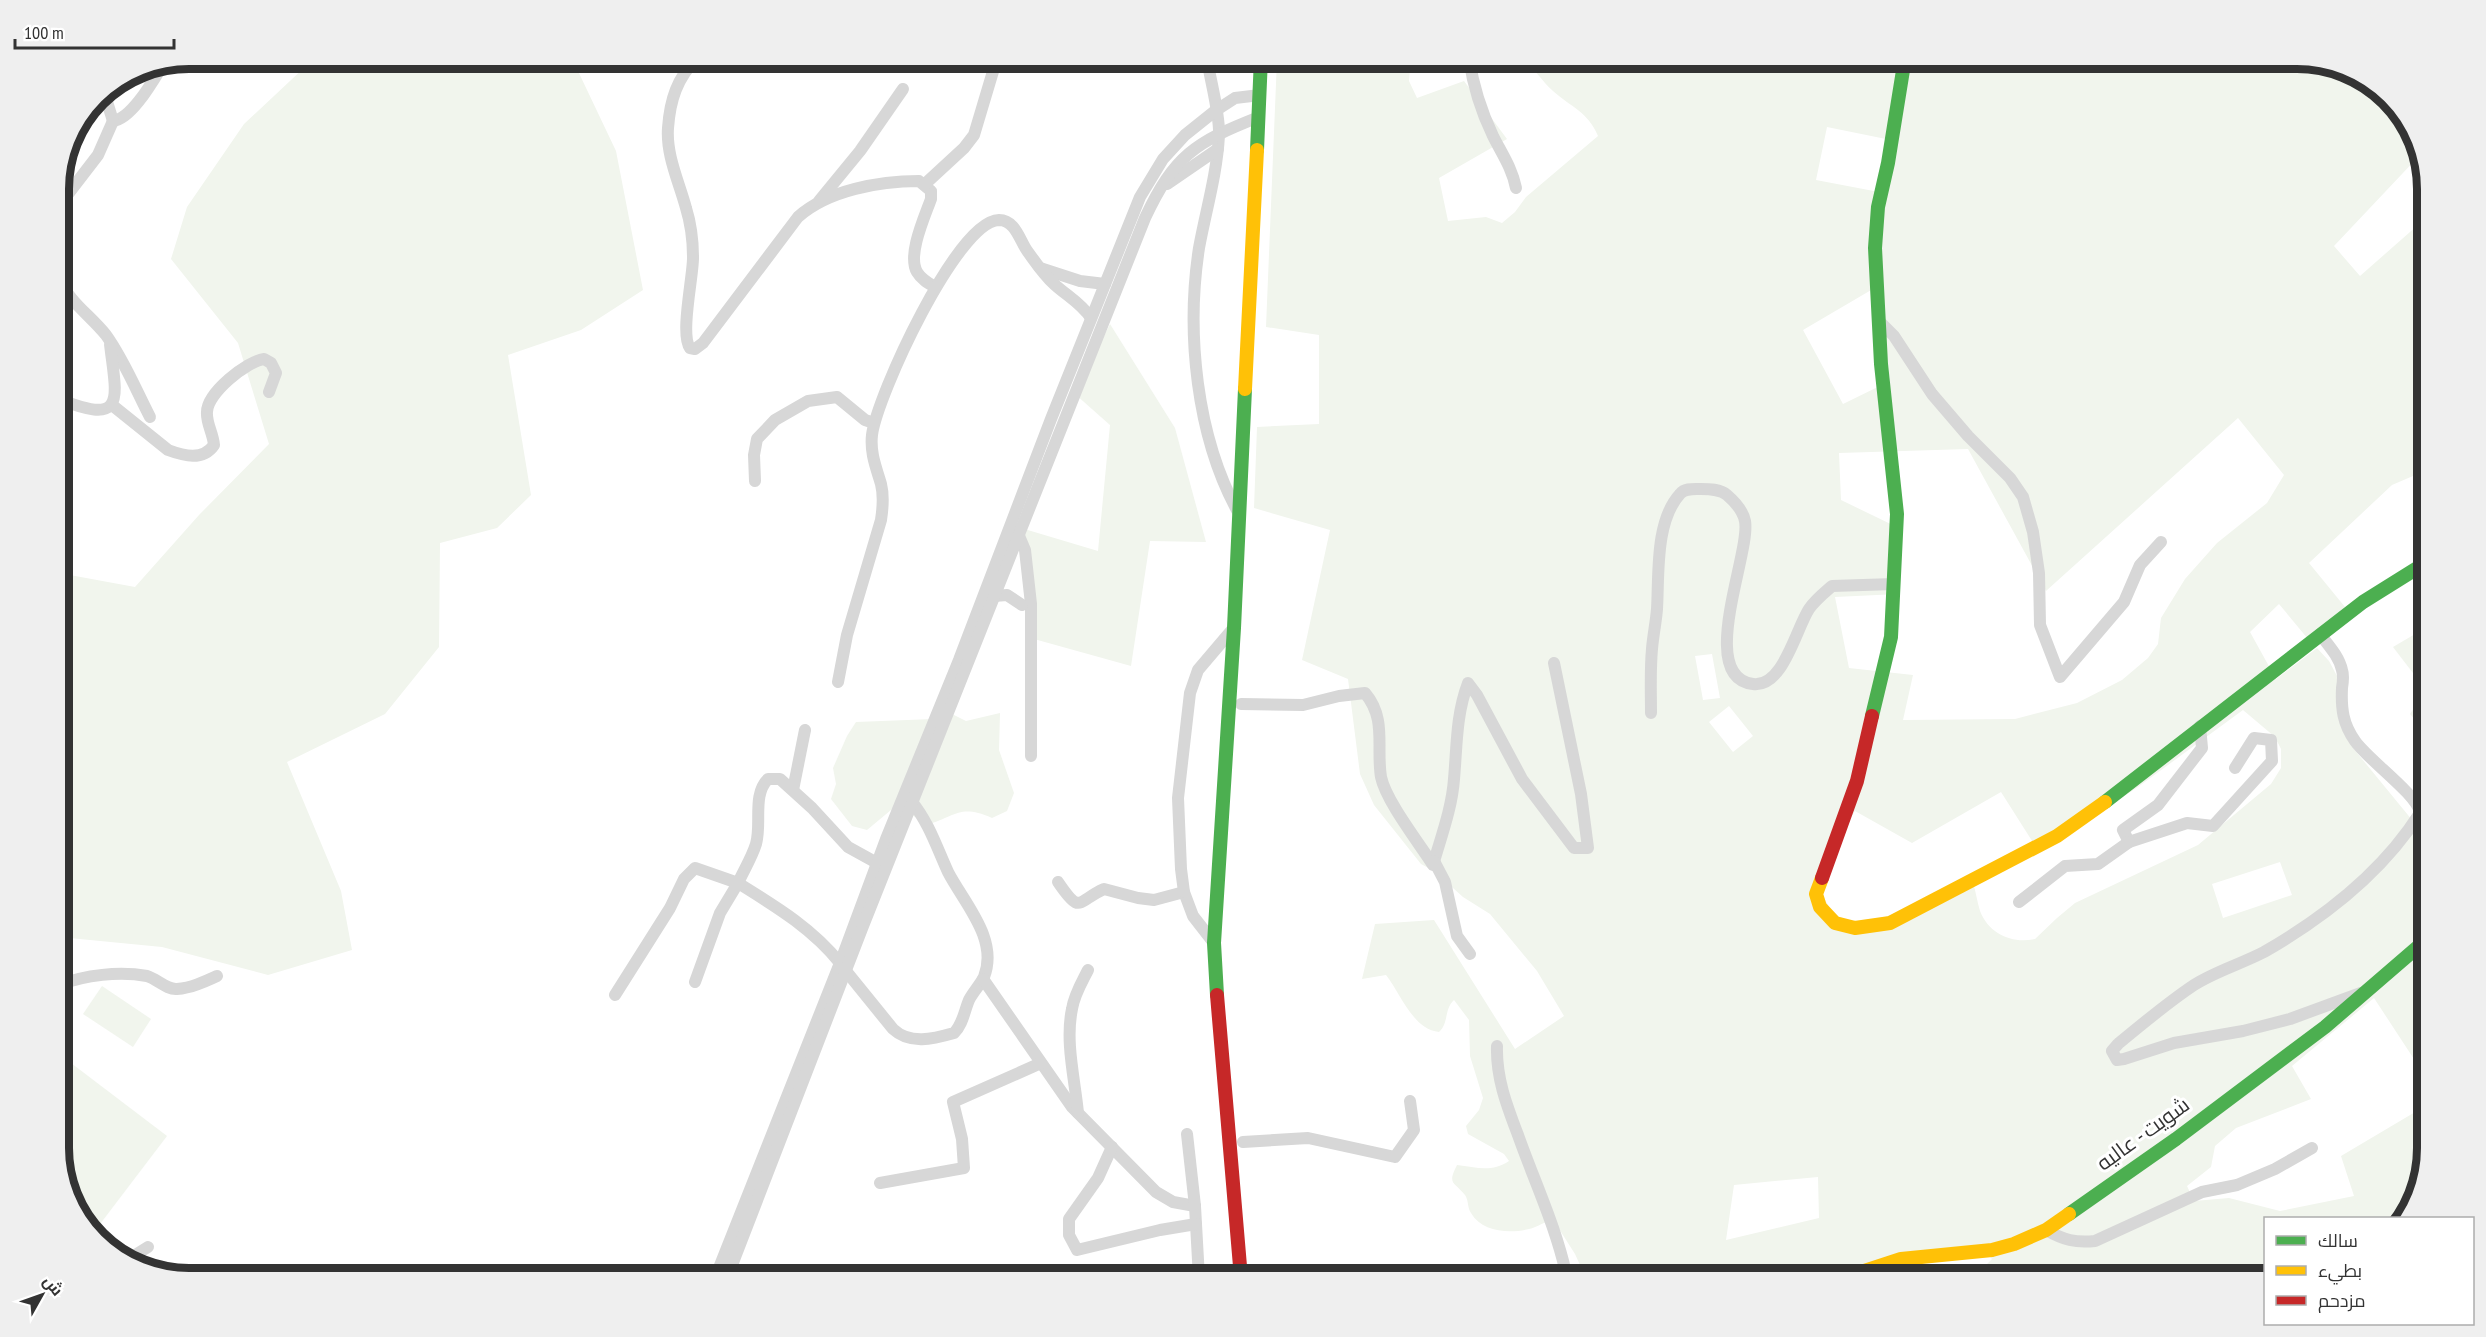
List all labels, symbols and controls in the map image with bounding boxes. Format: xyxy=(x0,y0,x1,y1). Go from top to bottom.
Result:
scale bar xyxy=(15,12,174,50)
text: 100 m xyxy=(24,21,64,44)
street label: شويت - عاليه xyxy=(2091,1091,2194,1176)
legend xyxy=(2264,1217,2474,1325)
text: سالك xyxy=(2318,1229,2358,1252)
text: بطيء xyxy=(2318,1259,2362,1285)
north arrow xyxy=(12,1265,72,1325)
text: ش xyxy=(39,1271,68,1300)
text: مزدحم xyxy=(2318,1289,2366,1313)

